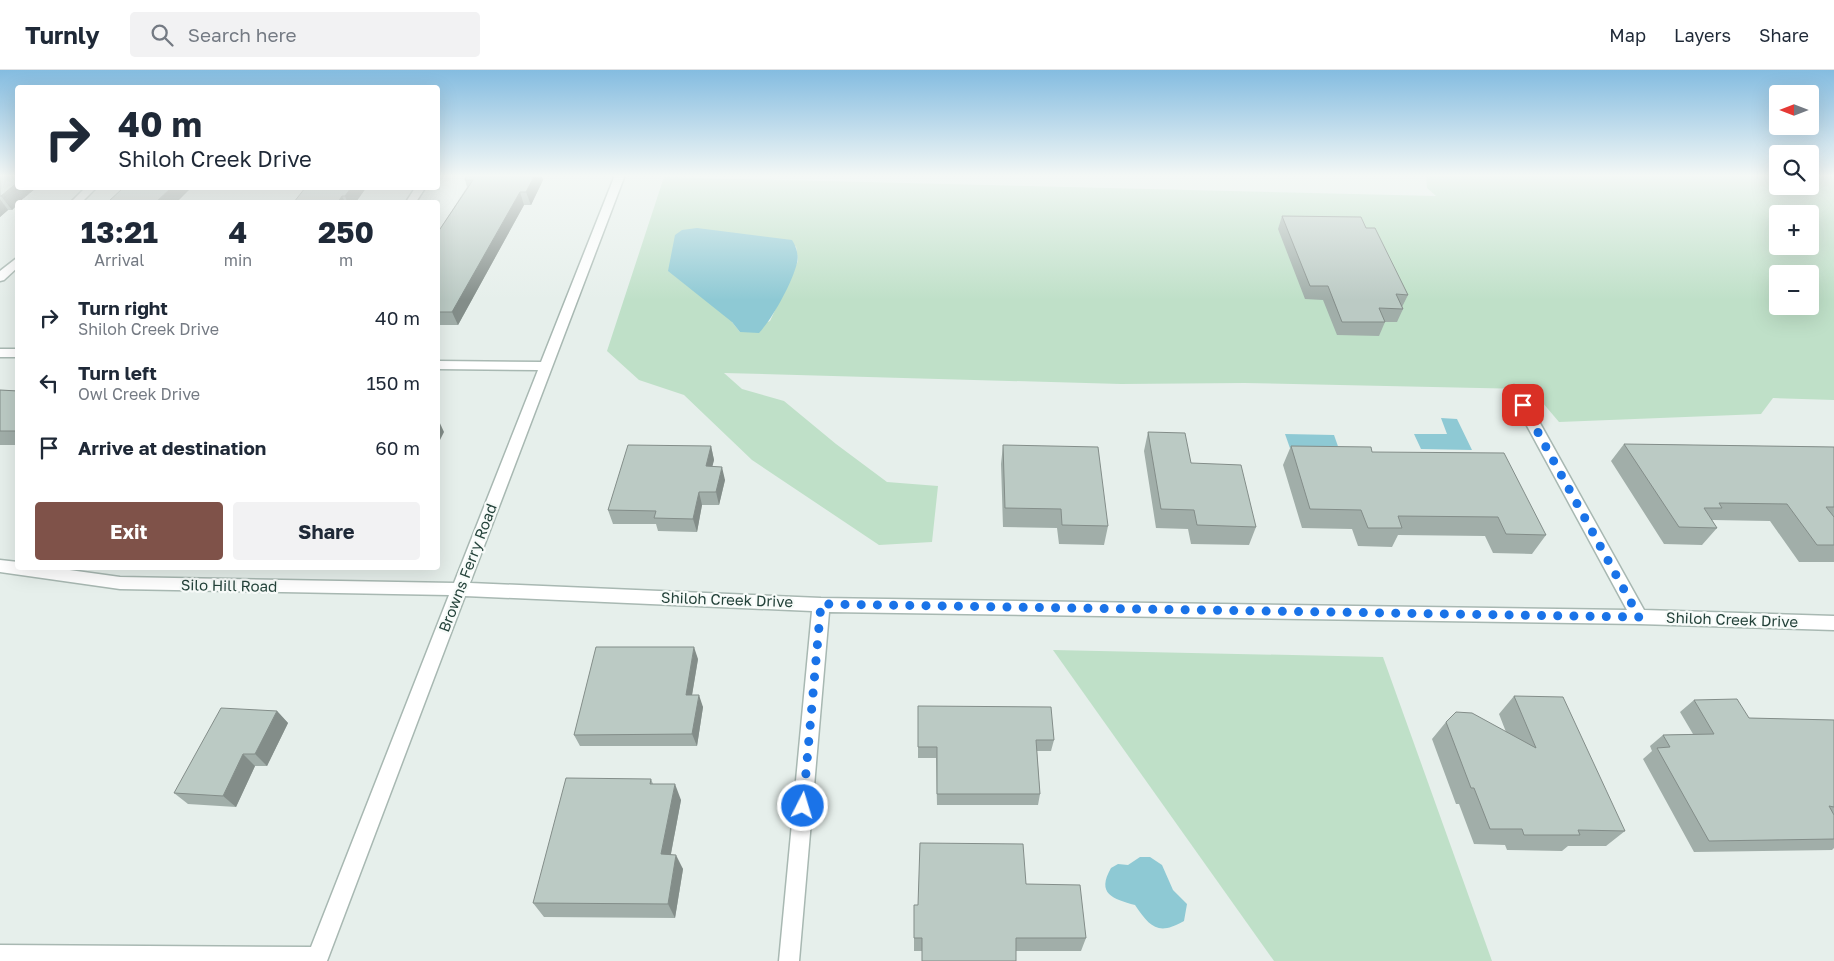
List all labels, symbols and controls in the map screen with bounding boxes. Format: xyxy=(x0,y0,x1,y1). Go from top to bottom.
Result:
search box xyxy=(130,12,480,57)
text: Turnly xyxy=(25,20,100,49)
icon: search xyxy=(148,21,176,49)
text: Search here xyxy=(188,23,297,46)
text: Map xyxy=(1609,24,1646,46)
text: Layers xyxy=(1674,24,1731,46)
text: Share xyxy=(1759,24,1809,46)
north arrow xyxy=(1769,85,1819,135)
map controls xyxy=(1769,85,1819,315)
text: 40 m xyxy=(118,103,202,145)
icon: right xyxy=(35,105,100,170)
text: Shiloh Creek Drive xyxy=(118,145,312,172)
button: search xyxy=(1769,145,1819,195)
button: + xyxy=(1769,205,1819,255)
text: 13:21 xyxy=(81,214,158,250)
text: 4 xyxy=(229,214,247,250)
text: 250 xyxy=(318,214,374,250)
text: Arrival xyxy=(94,250,144,270)
text: min xyxy=(224,250,252,270)
text: m xyxy=(339,250,353,270)
button: − xyxy=(1769,265,1819,315)
text: Turn right xyxy=(78,296,168,319)
icon: right xyxy=(35,304,63,332)
text: 40 m xyxy=(375,306,420,329)
text: Shiloh Creek Drive xyxy=(78,319,219,339)
text: Turn left xyxy=(78,361,157,384)
icon: left xyxy=(35,369,63,397)
text: 150 m xyxy=(366,371,420,394)
text: Owl Creek Drive xyxy=(78,384,200,404)
pin xyxy=(1502,384,1544,426)
icon: arrive xyxy=(1509,391,1537,419)
icon: arrive xyxy=(35,434,63,462)
text: Arrive at destination xyxy=(78,436,266,459)
text: 60 m xyxy=(375,436,420,459)
street label: Browns Ferry Road xyxy=(434,501,500,634)
button: Exit xyxy=(35,502,223,560)
button: Share xyxy=(233,502,420,560)
street label: Silo Hill Road xyxy=(181,575,277,595)
street label: Shiloh Creek Drive xyxy=(661,588,794,610)
street label: Shiloh Creek Drive xyxy=(1666,608,1799,630)
position arrow xyxy=(776,779,828,831)

